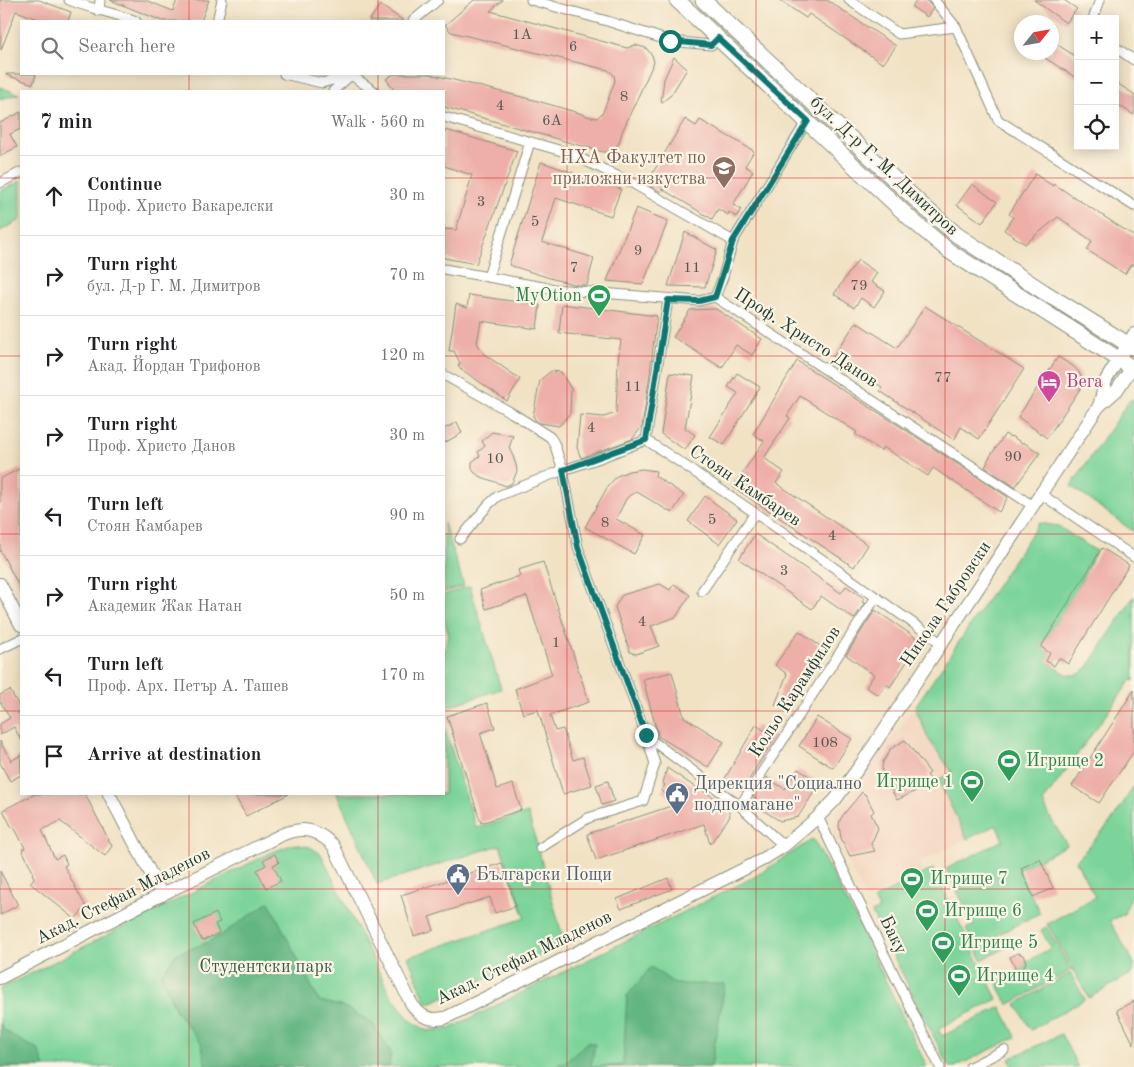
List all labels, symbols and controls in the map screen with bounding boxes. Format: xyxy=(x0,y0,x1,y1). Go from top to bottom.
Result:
north arrow xyxy=(1014,15,1059,60)
map controls xyxy=(1074,15,1119,150)
button: + xyxy=(1074,15,1119,60)
search box xyxy=(20,20,445,75)
house number: 1А xyxy=(512,28,533,43)
route start xyxy=(659,30,682,53)
icon: search xyxy=(38,34,66,62)
text: Search here xyxy=(78,38,175,57)
house number: 6 xyxy=(569,40,577,55)
button: − xyxy=(1074,60,1119,105)
house number: 8 xyxy=(620,90,628,105)
street label: бул. Д-р Г. М. Димитров xyxy=(807,93,961,239)
house number: 4 xyxy=(496,99,504,114)
button: locate xyxy=(1074,105,1119,150)
text: 7 min xyxy=(40,112,93,133)
house number: 6А xyxy=(542,114,563,129)
text: Walk · 560 m xyxy=(330,115,425,131)
place label: НХА Факултет по приложни изкуства xyxy=(553,149,706,188)
school or university icon: НХА Факултет по приложни изкуства xyxy=(711,155,737,189)
text: Continue xyxy=(87,176,162,195)
icon: ahead xyxy=(40,182,68,210)
text: 30 m xyxy=(389,188,425,204)
house number: 3 xyxy=(477,195,485,210)
text: Проф. Христо Вакарелски xyxy=(87,199,273,215)
house number: 5 xyxy=(531,215,539,230)
house number: 9 xyxy=(634,244,642,259)
text: Turn right xyxy=(87,256,177,275)
house number: 7 xyxy=(570,261,578,276)
house number: 11 xyxy=(683,261,701,276)
icon: right xyxy=(40,262,68,290)
text: 70 m xyxy=(389,268,425,284)
text: бул. Д-р Г. М. Димитров xyxy=(87,279,260,295)
house number: 79 xyxy=(850,279,868,294)
sports icon: MyOtion xyxy=(586,283,612,317)
street label: Проф. Христо Данов xyxy=(731,285,881,392)
place label: MyOtion xyxy=(515,287,582,305)
text: Turn right xyxy=(87,336,177,355)
icon: right xyxy=(40,342,68,370)
text: 120 m xyxy=(380,348,425,364)
text: Акад. Йордан Трифонов xyxy=(87,359,260,375)
hotel icon: Вега xyxy=(1036,369,1062,403)
house number: 77 xyxy=(934,371,952,386)
place label: Вега xyxy=(1066,373,1103,391)
house number: 11 xyxy=(624,380,642,395)
text: Turn right xyxy=(87,416,177,435)
house number: 4 xyxy=(587,421,595,436)
icon: right xyxy=(40,422,68,450)
text: 30 m xyxy=(389,428,425,444)
text: Проф. Христо Данов xyxy=(87,439,235,455)
street label: Стоян Камбарев xyxy=(686,442,804,530)
house number: 90 xyxy=(1004,450,1022,465)
house number: 10 xyxy=(486,452,504,467)
text: Turn left xyxy=(87,496,164,515)
icon: left xyxy=(40,502,68,530)
text: 90 m xyxy=(389,508,425,524)
house number: 5 xyxy=(708,513,716,528)
house number: 8 xyxy=(601,516,609,531)
text: Стоян Камбарев xyxy=(87,519,203,535)
house number: 4 xyxy=(828,529,836,544)
street label: Никола Габровски xyxy=(897,538,995,670)
house number: 3 xyxy=(780,564,788,579)
text: Turn right xyxy=(87,576,177,595)
icon: right xyxy=(40,582,68,610)
text: 50 m xyxy=(389,588,425,604)
text: Академик Жак Натан xyxy=(87,599,242,615)
house number: 4 xyxy=(638,615,646,630)
street label: Кольо Карамфилов xyxy=(746,623,845,761)
house number: 1 xyxy=(552,636,560,651)
text: Turn left xyxy=(87,656,164,675)
icon: left xyxy=(40,662,68,690)
text: 170 m xyxy=(380,668,425,684)
text: Проф. Арх. Петър А. Ташев xyxy=(87,679,289,695)
route end xyxy=(635,724,658,747)
house number: 108 xyxy=(812,736,838,751)
icon: arrive xyxy=(40,742,68,770)
text: Arrive at destination xyxy=(87,746,261,765)
sports icon: Игрище 2 xyxy=(996,748,1022,782)
place label: Игрище 2 xyxy=(1026,752,1104,770)
sports icon: Игрище 1 xyxy=(959,769,985,803)
place label: Игрище 1 xyxy=(876,773,954,791)
place label: Дирекция "Социално подпомагане" xyxy=(694,775,862,814)
public building icon: Дирекция "Социално подпомагане" xyxy=(664,781,690,815)
street label: Акад. Стефан Младенов xyxy=(33,844,213,949)
public building icon: Български Пощи xyxy=(445,862,471,896)
place label: Български Пощи xyxy=(476,866,612,884)
sports icon: Игрище 7 xyxy=(899,866,925,900)
place label: Игрище 7 xyxy=(930,870,1008,888)
sports icon: Игрище 6 xyxy=(914,898,940,932)
place label: Игрище 6 xyxy=(944,902,1022,920)
street label: Акад. Стефан Младенов xyxy=(433,908,615,1009)
street label: Баку xyxy=(876,913,910,957)
sports icon: Игрище 5 xyxy=(930,930,956,964)
place label: Игрище 5 xyxy=(960,934,1038,952)
park label: Студентски парк xyxy=(199,958,333,976)
sports icon: Игрище 4 xyxy=(946,963,972,997)
place label: Игрище 4 xyxy=(976,967,1054,985)

